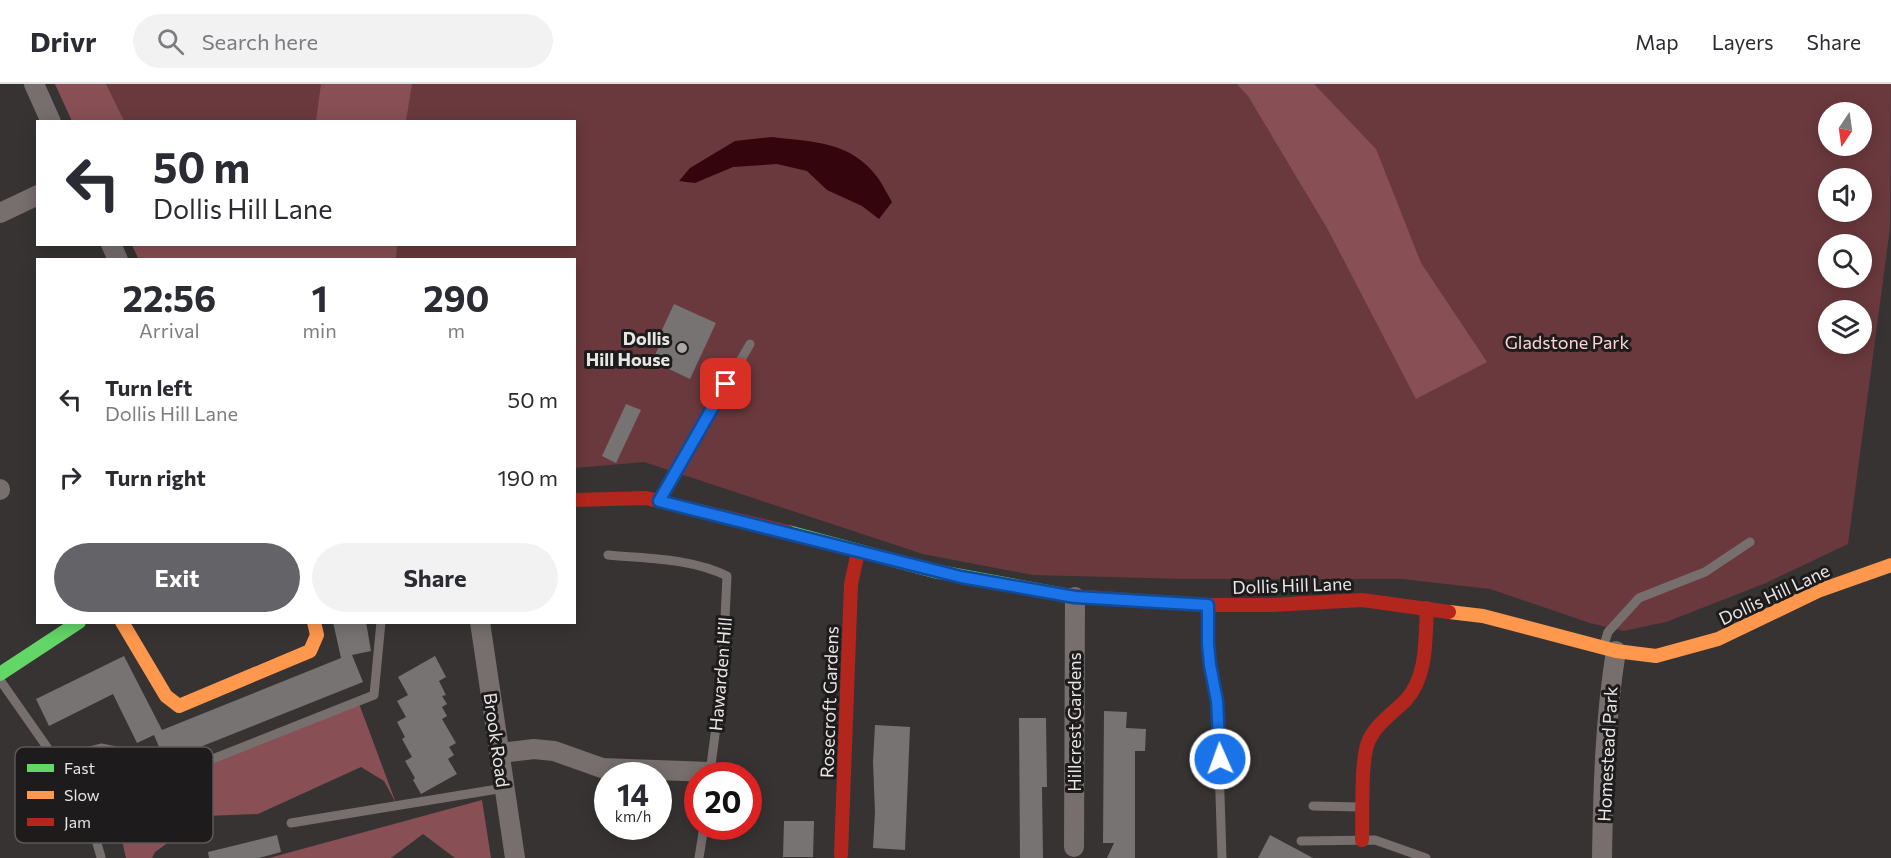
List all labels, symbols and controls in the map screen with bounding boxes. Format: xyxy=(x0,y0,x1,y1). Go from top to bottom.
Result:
search box xyxy=(133,14,553,68)
text: Drivr xyxy=(30,24,97,58)
icon: search xyxy=(154,25,187,58)
text: Search here xyxy=(202,28,318,55)
text: Map xyxy=(1635,29,1679,54)
text: Layers xyxy=(1712,29,1774,54)
text: Share xyxy=(1807,29,1861,54)
north arrow xyxy=(1818,102,1872,156)
map controls xyxy=(1818,102,1872,354)
text: 50 m xyxy=(153,140,250,192)
icon: left xyxy=(54,144,132,222)
button: sound xyxy=(1818,168,1872,222)
text: Dollis Hill Lane xyxy=(153,192,332,225)
button: search xyxy=(1818,234,1872,288)
text: 22:56 xyxy=(122,275,216,319)
text: 1 xyxy=(311,275,328,319)
text: 290 xyxy=(423,275,490,319)
button: layers xyxy=(1818,300,1872,354)
text: Arrival xyxy=(139,318,200,342)
text: min xyxy=(303,318,337,342)
text: m xyxy=(448,318,465,342)
place label: Dollis Hill House xyxy=(586,327,670,370)
park label: Gladstone Park xyxy=(1505,331,1630,353)
marker: Dollis Hill House xyxy=(675,341,689,355)
pin xyxy=(700,358,751,409)
icon: arrive xyxy=(709,367,742,400)
text: Turn left xyxy=(105,374,192,401)
icon: left xyxy=(54,383,87,416)
text: 50 m xyxy=(508,386,558,413)
text: Dollis Hill Lane xyxy=(105,401,238,425)
icon: right xyxy=(54,461,87,494)
text: Turn right xyxy=(105,464,206,491)
text: 190 m xyxy=(497,464,558,491)
button: Exit xyxy=(54,543,300,612)
button: Share xyxy=(312,543,558,612)
street label: Dollis Hill Lane xyxy=(1715,559,1833,629)
street label: Dollis Hill Lane xyxy=(1232,572,1352,598)
street label: Hawarden Hill xyxy=(704,616,736,732)
street label: Rosecroft Gardens xyxy=(815,626,843,778)
street label: Hillcrest Gardens xyxy=(1063,652,1085,792)
street label: Homestead Park xyxy=(1592,686,1622,822)
street label: Brook Road xyxy=(479,691,515,789)
position arrow xyxy=(1188,727,1252,791)
legend xyxy=(15,747,213,843)
text: Fast xyxy=(64,758,95,777)
speed limit sign: 20 xyxy=(684,762,762,840)
text: 14 xyxy=(617,775,649,812)
text: Slow xyxy=(64,785,100,804)
text: km/h xyxy=(615,807,651,825)
text: Jam xyxy=(64,812,91,831)

